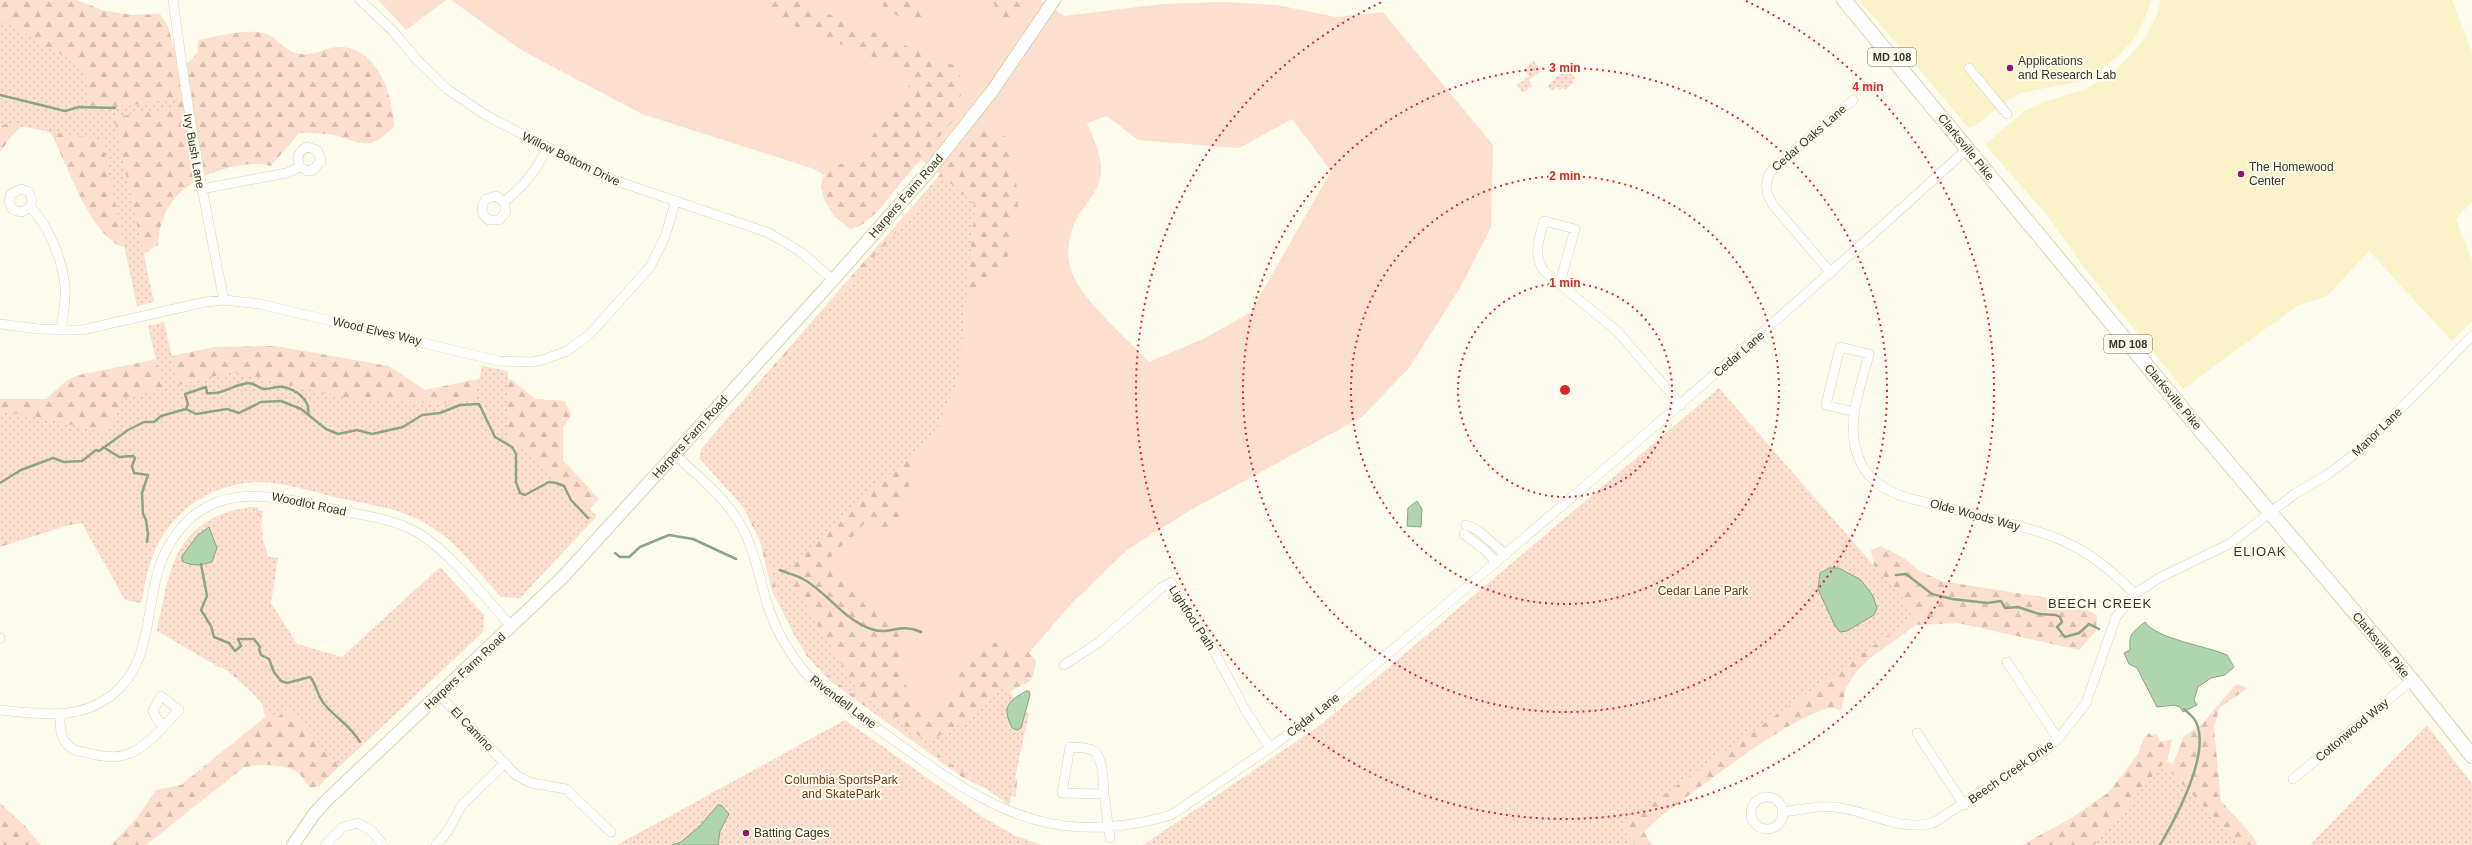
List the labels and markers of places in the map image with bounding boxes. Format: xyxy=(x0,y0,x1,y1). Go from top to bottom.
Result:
place label: Applications and Research Lab xyxy=(2018,54,2116,82)
marker: Applications and Research Lab xyxy=(2005,63,2015,73)
place label: The Homewood Center xyxy=(2249,160,2334,188)
marker: The Homewood Center xyxy=(2236,169,2246,179)
centre of rings xyxy=(1558,383,1572,397)
place label: Batting Cages xyxy=(754,826,829,840)
marker: Batting Cages xyxy=(741,828,751,838)

